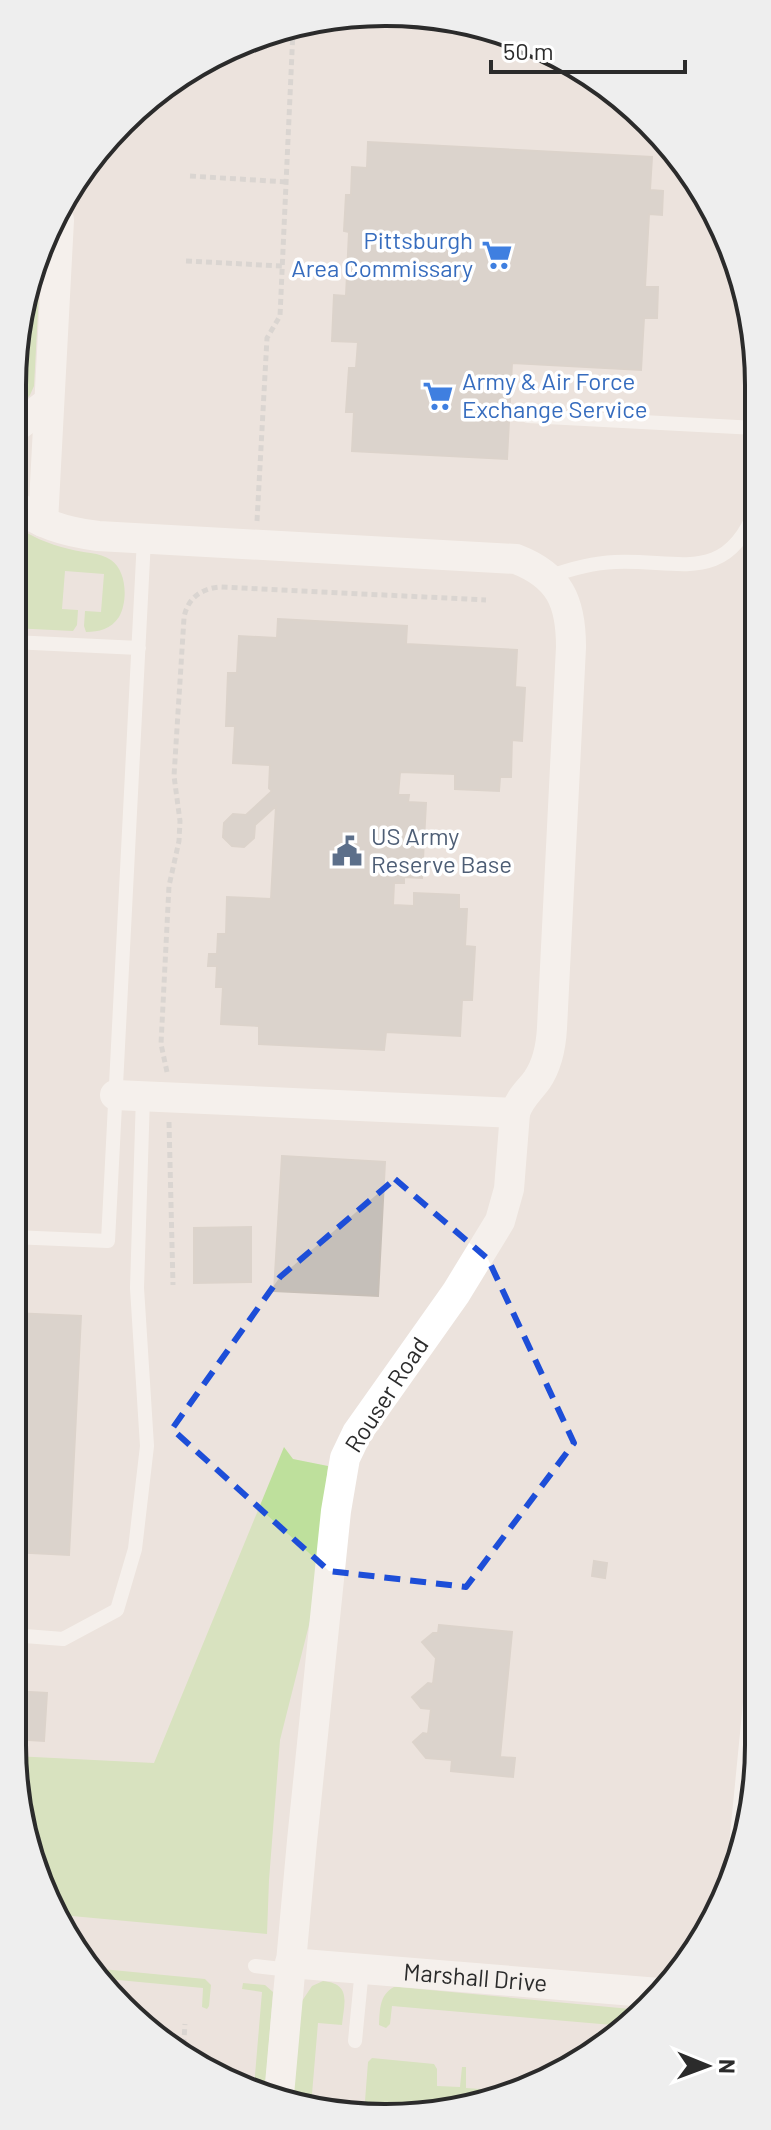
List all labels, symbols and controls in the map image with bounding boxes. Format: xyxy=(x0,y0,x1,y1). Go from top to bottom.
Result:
scale bar xyxy=(491,24,685,74)
text: 50 m xyxy=(503,36,554,65)
place label: Pittsburgh Area Commissary xyxy=(291,225,473,282)
supermarket icon: Pittsburgh Area Commissary xyxy=(480,238,514,272)
place label: Army & Air Force Exchange Service xyxy=(462,366,647,423)
supermarket icon: Army & Air Force Exchange Service xyxy=(421,379,455,413)
place label: US Army Reserve Base xyxy=(371,821,512,878)
public building icon: US Army Reserve Base xyxy=(330,834,364,868)
street label: Rouser Road xyxy=(338,1331,434,1457)
street label: Marshall Drive xyxy=(402,1956,549,1997)
north arrow xyxy=(667,2026,747,2106)
text: N xyxy=(715,2059,741,2074)

